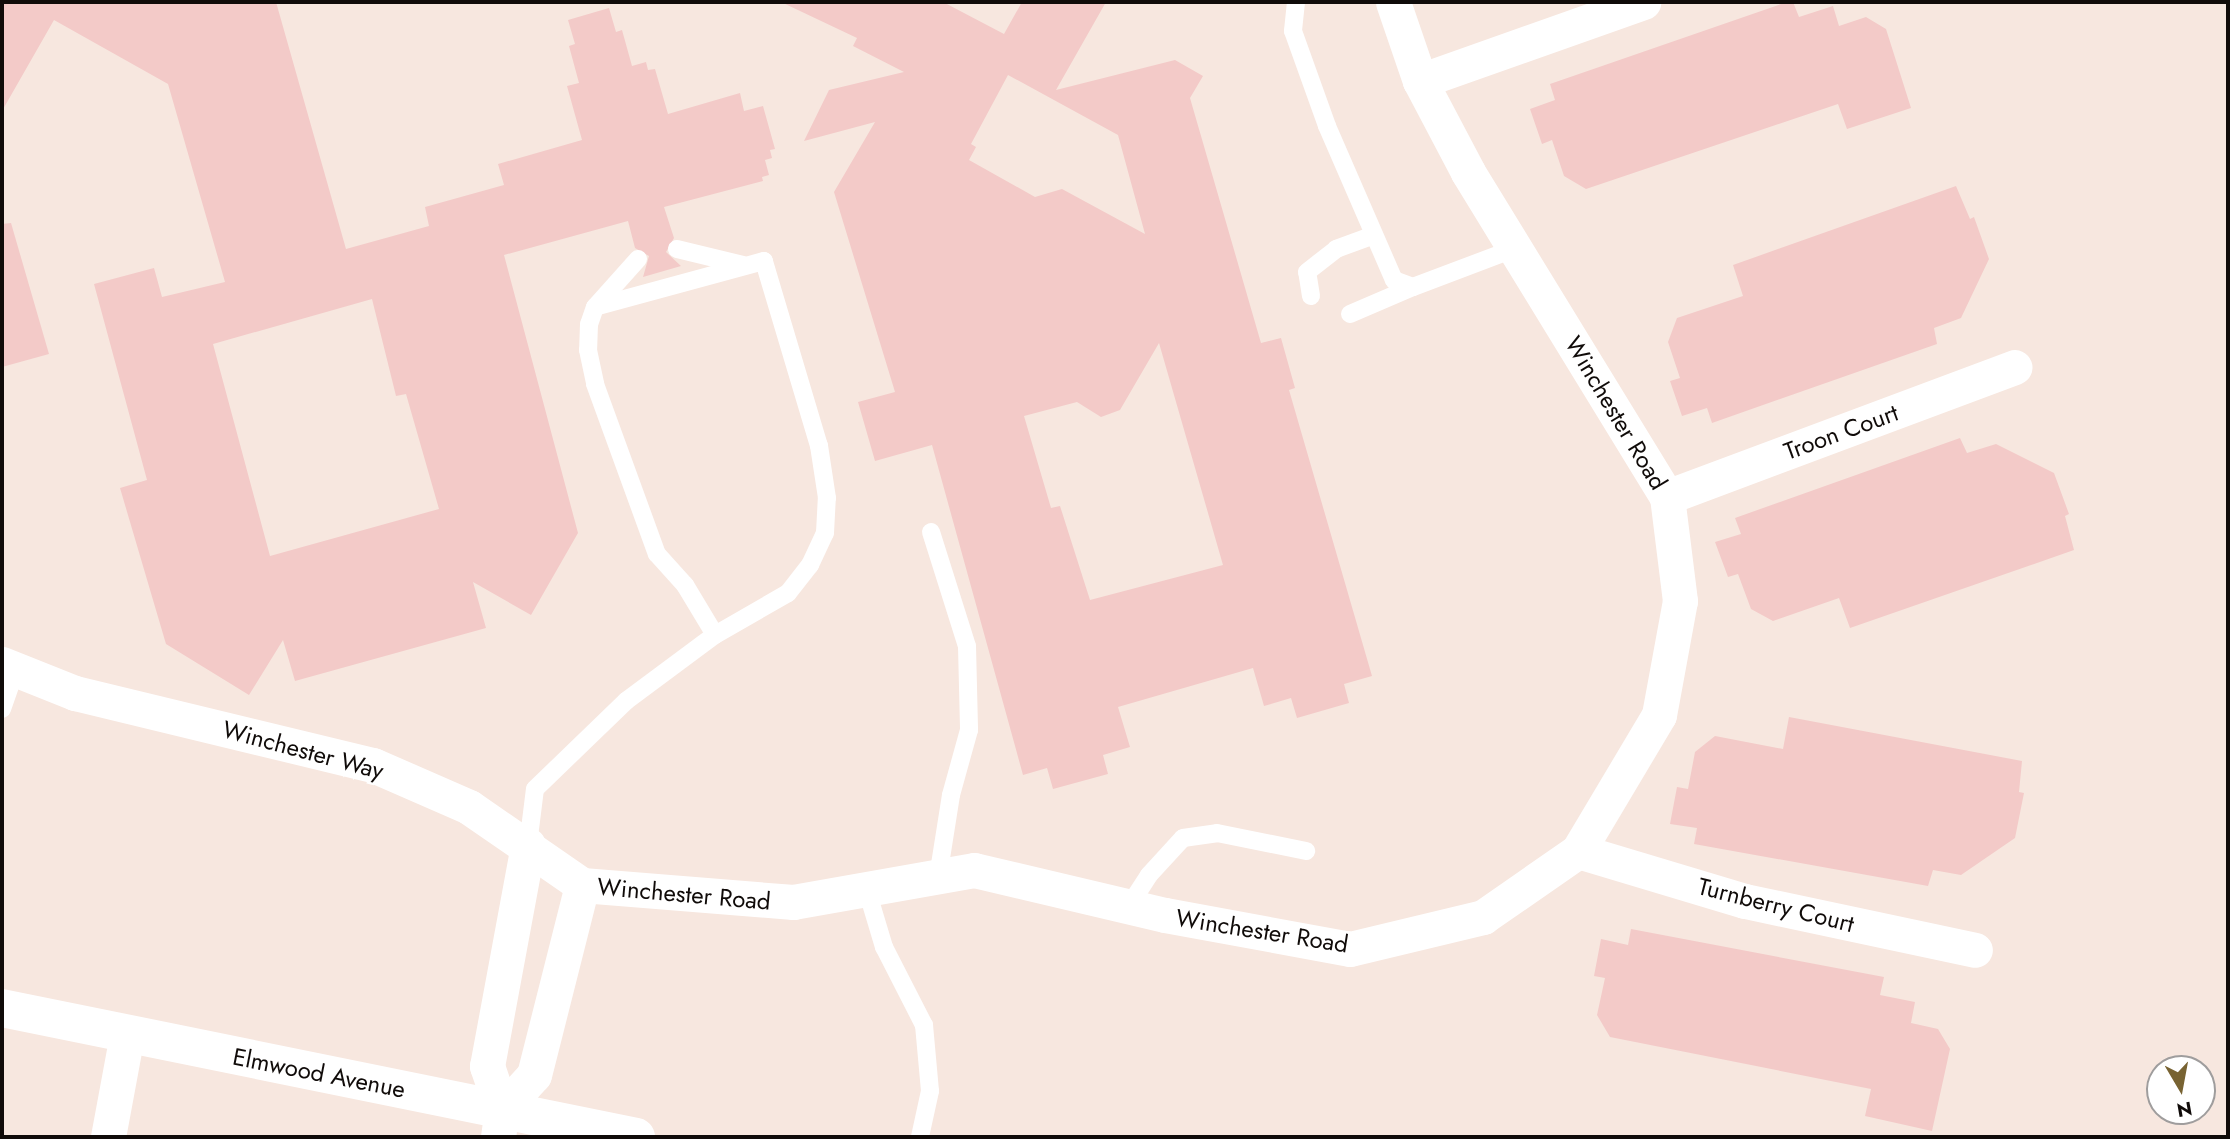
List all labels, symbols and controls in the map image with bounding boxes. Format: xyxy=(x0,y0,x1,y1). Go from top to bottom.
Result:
street label: Winchester Road xyxy=(1559,331,1673,495)
street label: Troon Court xyxy=(1780,398,1902,466)
street label: Winchester Way xyxy=(219,715,387,785)
street label: Winchester Road xyxy=(596,872,772,916)
street label: Turnberry Court xyxy=(1695,872,1857,938)
street label: Winchester Road xyxy=(1174,903,1350,959)
street label: Elmwood Avenue xyxy=(230,1042,408,1104)
north arrow xyxy=(2146,1055,2216,1125)
text: N xyxy=(2175,1095,2194,1124)

